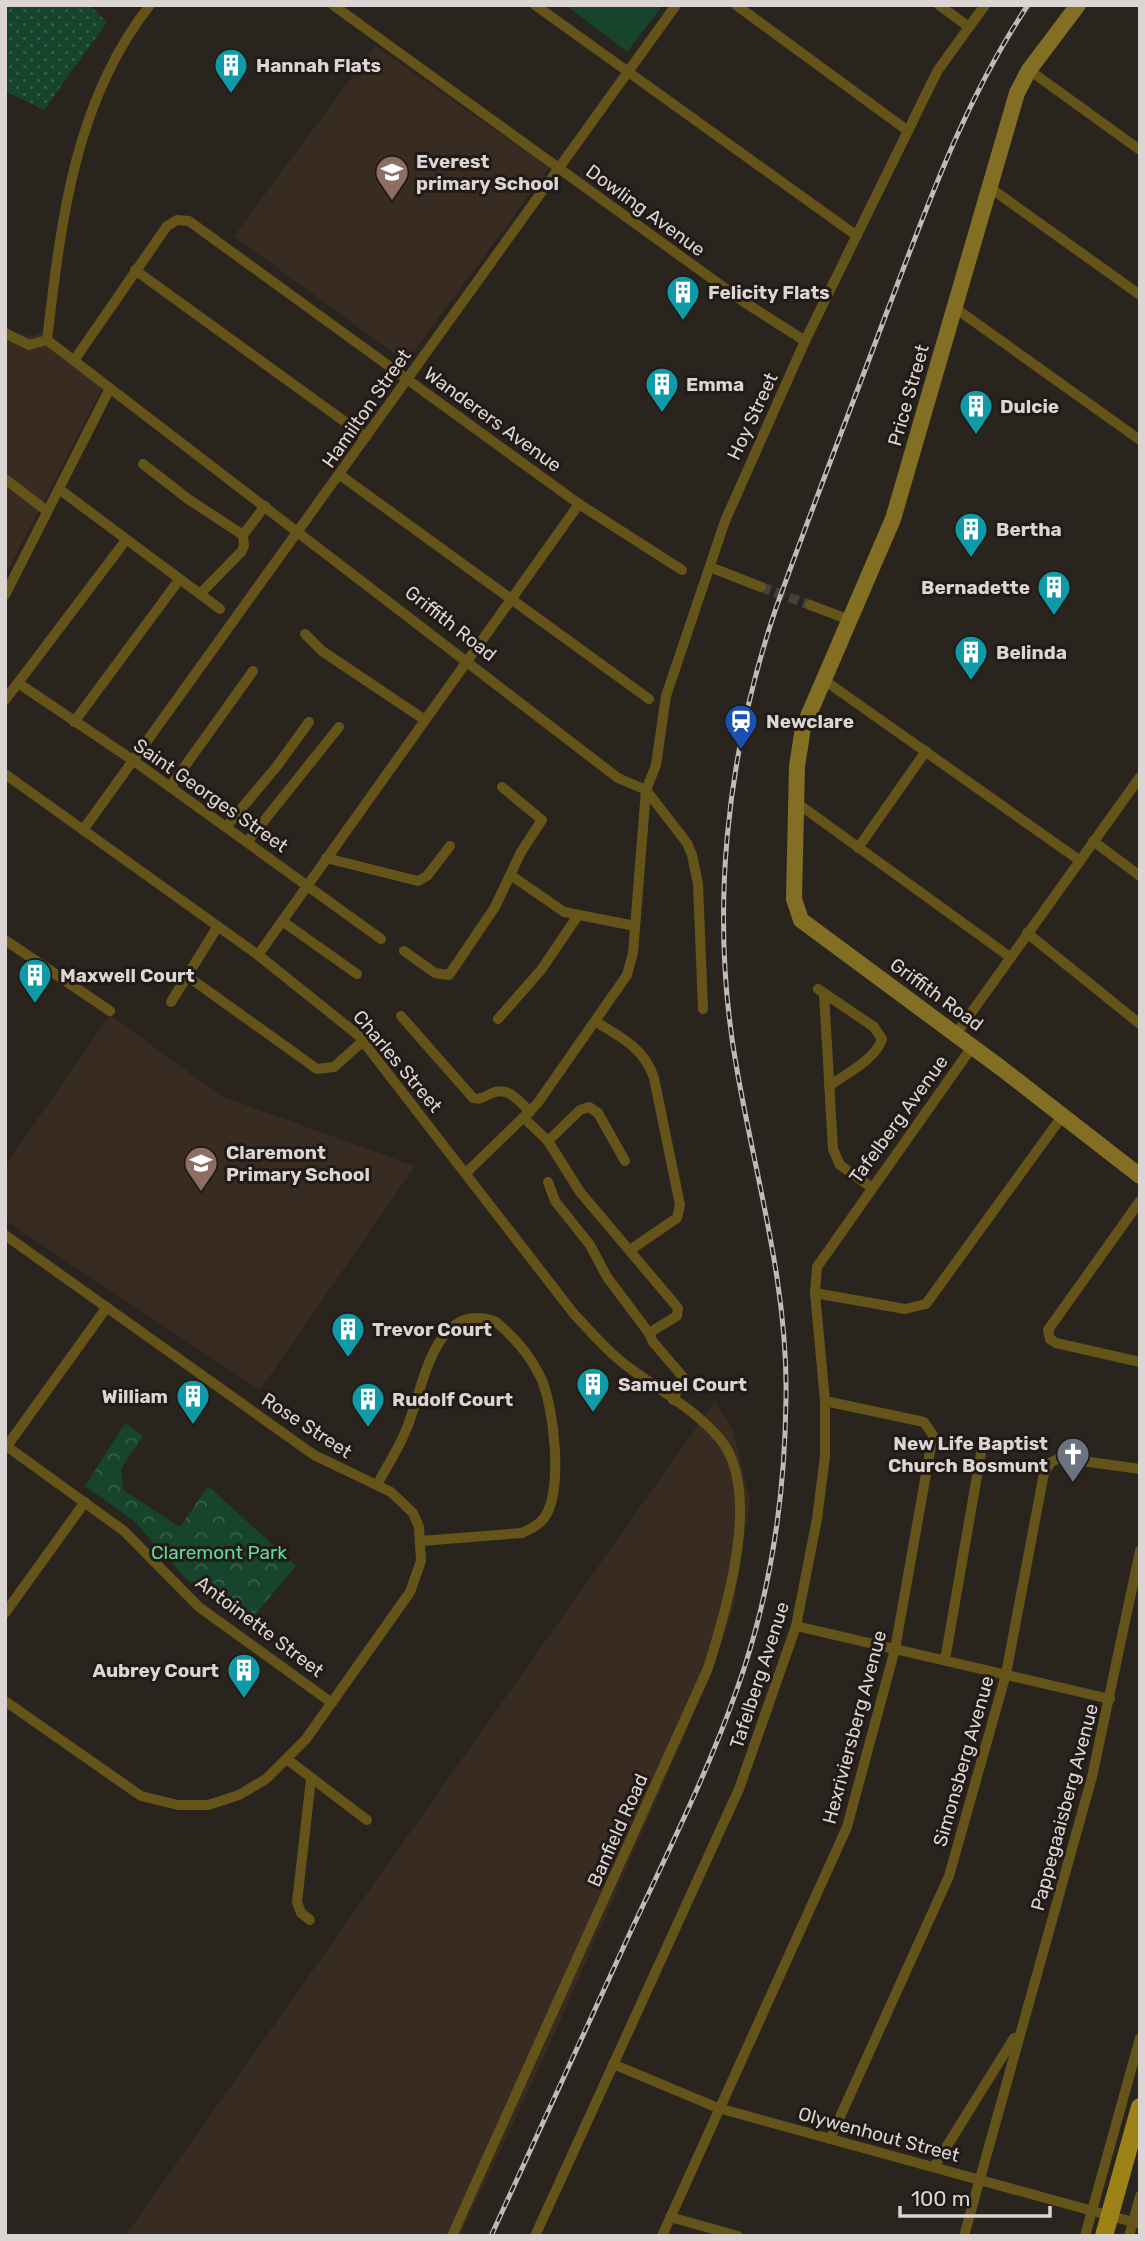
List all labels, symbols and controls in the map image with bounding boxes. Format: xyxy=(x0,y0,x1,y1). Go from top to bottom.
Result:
building icon: Hannah Flats xyxy=(212,46,250,95)
place label: Hannah Flats xyxy=(256,54,381,77)
place label: Everest primary School xyxy=(416,150,559,195)
school or university icon: Everest primary School xyxy=(373,153,411,202)
street label: Dowling Avenue xyxy=(582,159,710,261)
building icon: Felicity Flats xyxy=(664,273,702,322)
place label: Felicity Flats xyxy=(708,281,830,304)
street label: Price Street xyxy=(883,341,934,449)
street label: Hamilton Street xyxy=(317,344,416,472)
street label: Wanderers Avenue xyxy=(420,362,566,477)
building icon: Emma xyxy=(643,365,681,414)
street label: Hoy Street xyxy=(722,368,783,464)
place label: Emma xyxy=(686,373,744,396)
building icon: Dulcie xyxy=(957,387,995,436)
place label: Dulcie xyxy=(1000,395,1059,418)
building icon: Bertha xyxy=(952,510,990,559)
place label: Bertha xyxy=(996,518,1062,541)
building icon: Bernadette xyxy=(1035,568,1073,617)
place label: Bernadette xyxy=(921,576,1030,599)
street label: Griffith Road xyxy=(400,581,501,666)
building icon: Belinda xyxy=(952,633,990,682)
place label: Belinda xyxy=(996,641,1067,664)
station icon: Newclare xyxy=(722,702,760,751)
place label: Newclare xyxy=(766,710,854,733)
street label: Saint Georges Street xyxy=(129,733,293,858)
street label: Griffith Road xyxy=(886,953,988,1036)
building icon: Maxwell Court xyxy=(16,956,54,1005)
place label: Maxwell Court xyxy=(60,964,195,987)
street label: Charles Street xyxy=(348,1005,447,1118)
street label: Tafelberg Avenue xyxy=(844,1051,953,1188)
place label: Claremont Primary School xyxy=(226,1141,370,1186)
school or university icon: Claremont Primary School xyxy=(182,1144,220,1193)
building icon: Trevor Court xyxy=(329,1310,367,1359)
place label: Trevor Court xyxy=(372,1318,492,1341)
building icon: Samuel Court xyxy=(574,1365,612,1414)
place label: Samuel Court xyxy=(618,1373,747,1396)
building icon: William xyxy=(174,1377,212,1426)
building icon: Rudolf Court xyxy=(349,1380,387,1429)
place label: William xyxy=(102,1385,168,1408)
street label: Rose Street xyxy=(257,1388,357,1463)
place label: Rudolf Court xyxy=(392,1388,513,1411)
place label: New Life Baptist Church Bosmunt xyxy=(888,1432,1048,1477)
church icon: New Life Baptist Church Bosmunt xyxy=(1054,1435,1092,1484)
park label: Claremont Park xyxy=(151,1541,287,1564)
street label: Antoinette Street xyxy=(191,1571,329,1682)
street label: Tafelberg Avenue xyxy=(725,1599,794,1751)
street label: Hexriviersberg Avenue xyxy=(818,1628,891,1827)
building icon: Aubrey Court xyxy=(225,1651,263,1700)
place label: Aubrey Court xyxy=(92,1659,219,1682)
street label: Simonsberg Avenue xyxy=(928,1673,999,1849)
street label: Pappegaaisberg Avenue xyxy=(1026,1701,1103,1913)
street label: Banfield Road xyxy=(582,1770,653,1890)
street label: Olywenhout Street xyxy=(796,2102,963,2167)
scale bar xyxy=(900,2174,1050,2218)
text: 100 m xyxy=(911,2186,970,2211)

